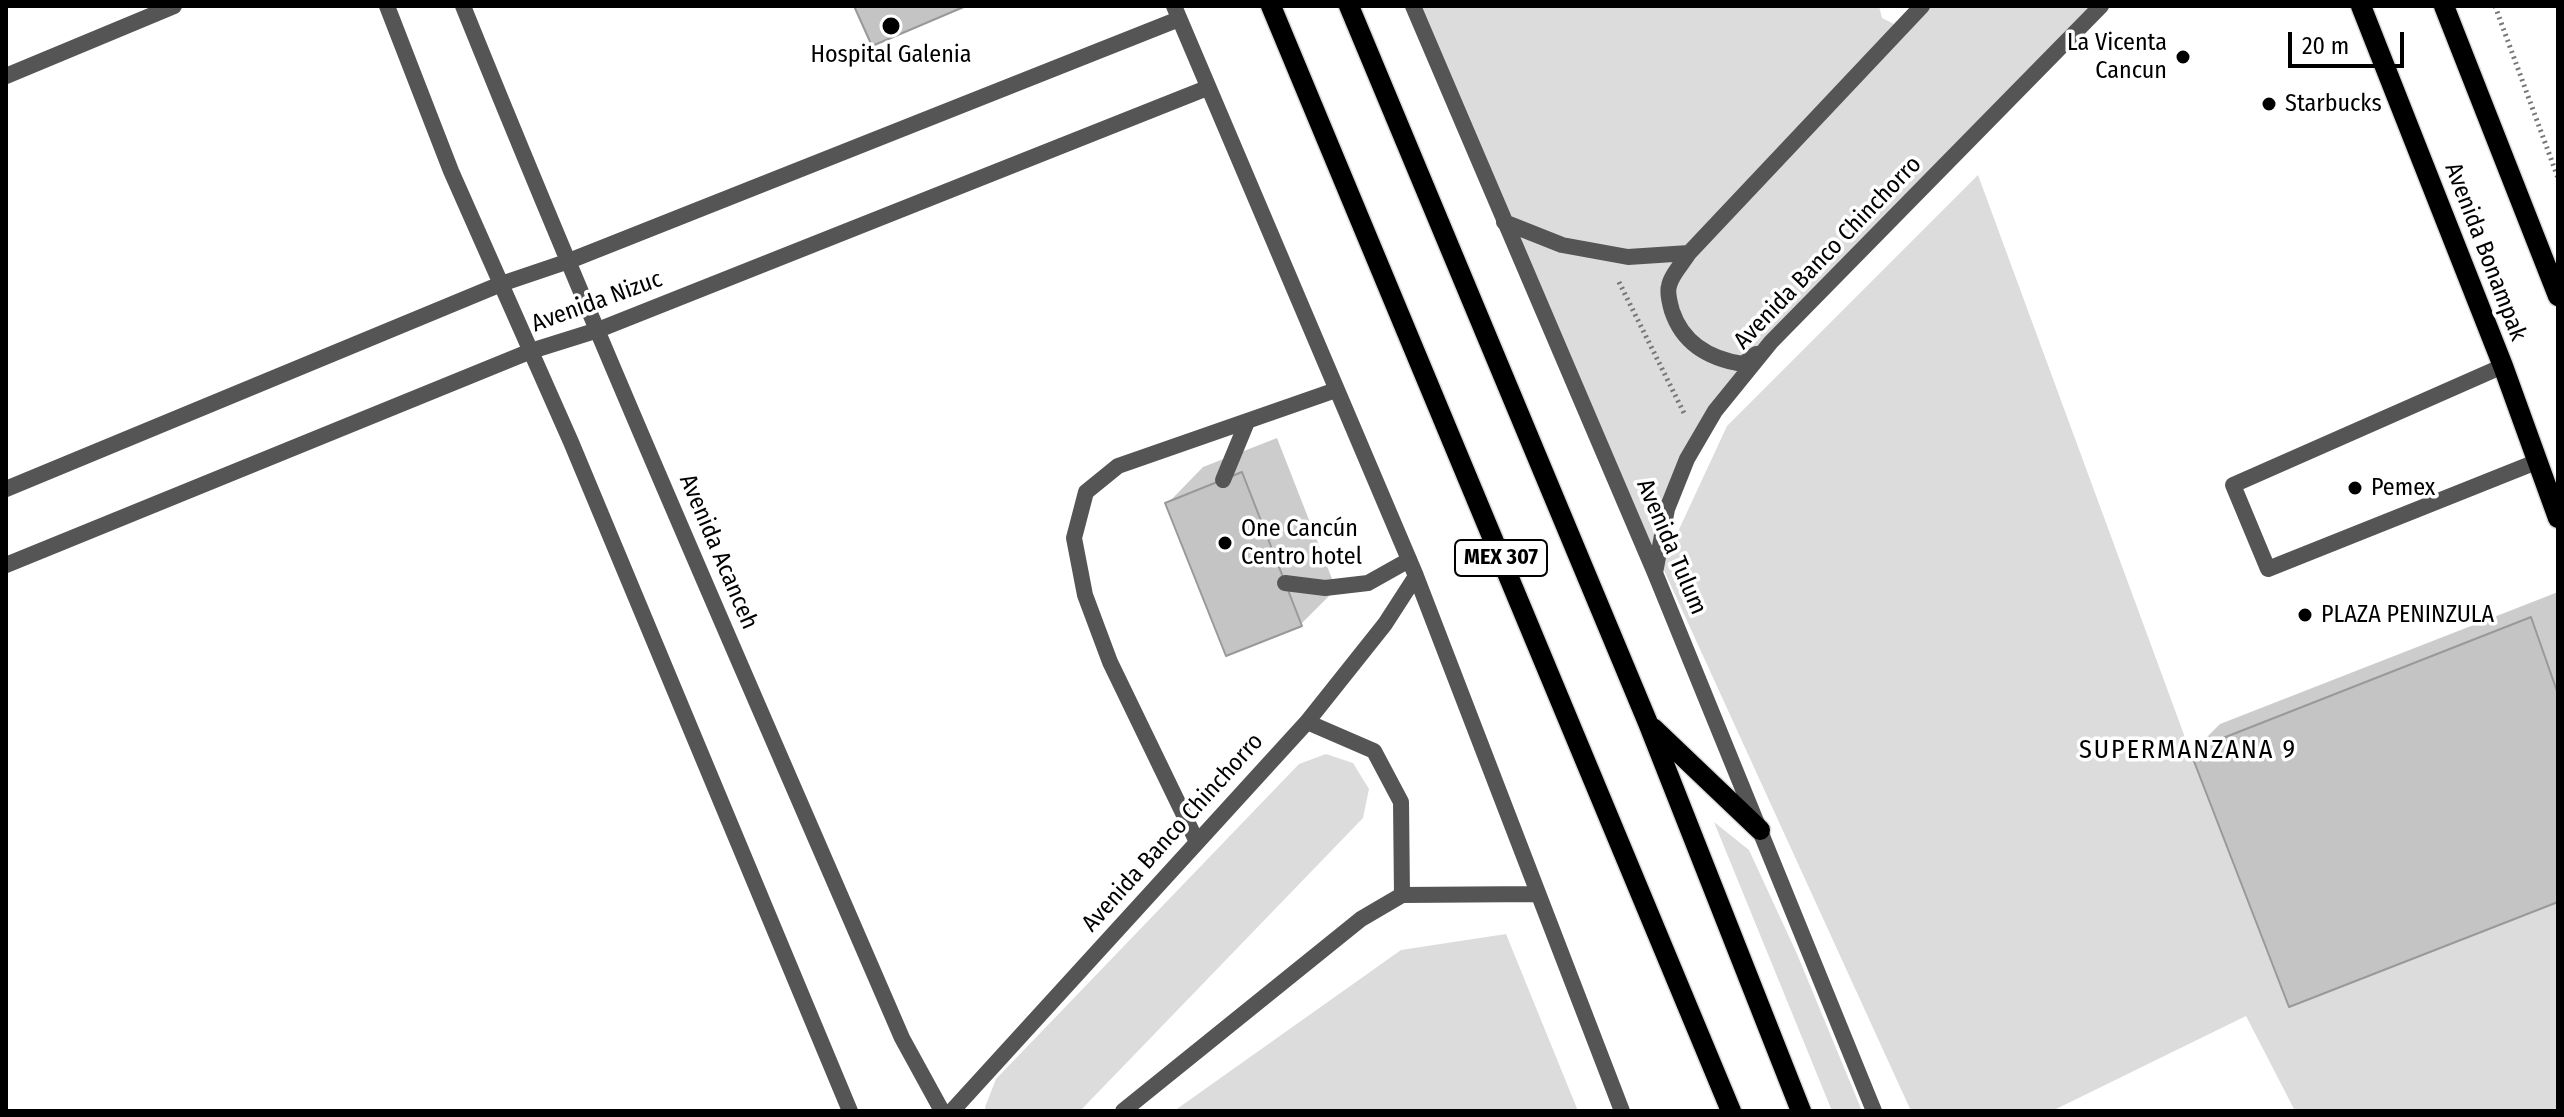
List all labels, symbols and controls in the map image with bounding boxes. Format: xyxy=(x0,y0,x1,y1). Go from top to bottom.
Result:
marker: Hospital Galenia xyxy=(880,15,902,37)
scale bar xyxy=(2292,16,2408,66)
place label: La Vicenta Cancun xyxy=(2067,29,2167,85)
text: 20 m xyxy=(2302,32,2349,60)
place label: Hospital Galenia xyxy=(810,41,972,69)
marker: La Vicenta Cancun xyxy=(2174,48,2192,66)
place label: Starbucks xyxy=(2285,90,2382,118)
marker: Starbucks xyxy=(2260,95,2278,113)
street label: Avenida Banco Chinchorro xyxy=(1728,150,1928,356)
street label: Avenida Bonampak xyxy=(2438,159,2532,345)
street label: Avenida Nizuc xyxy=(528,265,666,339)
street label: Avenida Acanceh xyxy=(672,470,764,634)
place label: Pemex xyxy=(2371,474,2435,502)
street label: Avenida Tulum xyxy=(1630,475,1712,619)
marker: Pemex xyxy=(2346,479,2364,497)
place label: One Cancún Centro hotel xyxy=(1241,515,1362,571)
marker: One Cancún Centro hotel xyxy=(1216,534,1234,552)
road number: MEX 307 xyxy=(1455,540,1547,576)
place label: PLAZA PENINZULA xyxy=(2321,601,2494,629)
marker: PLAZA PENINZULA xyxy=(2296,606,2314,624)
street label: Avenida Banco Chinchorro xyxy=(1076,728,1270,938)
district label: SUPERMANZANA 9 xyxy=(2079,735,2297,767)

